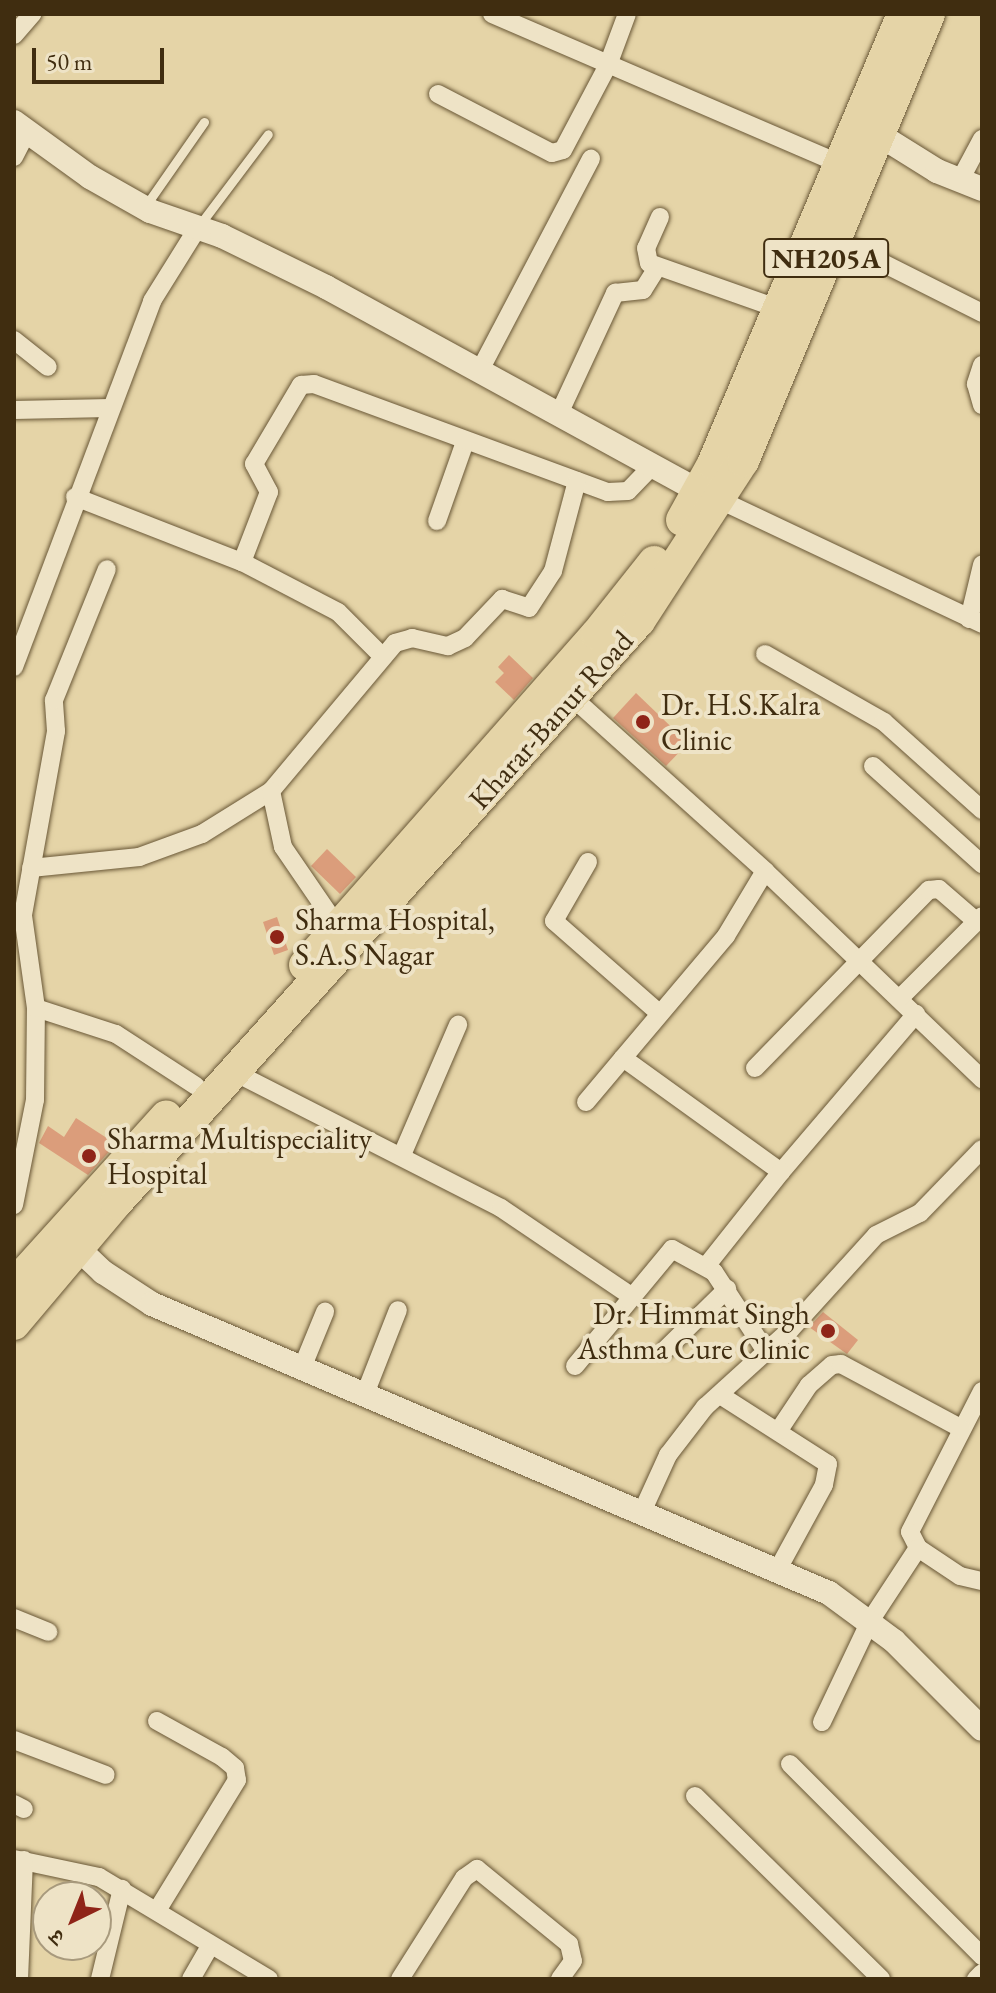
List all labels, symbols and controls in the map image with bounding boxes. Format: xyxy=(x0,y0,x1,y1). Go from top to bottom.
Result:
scale bar xyxy=(36,32,168,82)
text: 50 m xyxy=(46,46,93,77)
road number: NH205A xyxy=(762,234,890,282)
street label: Kharar-Banur Road xyxy=(461,623,641,817)
place label: Dr. H.S.Kalra Clinic xyxy=(661,687,820,758)
marker: Dr. H.S.Kalra Clinic xyxy=(632,711,654,733)
place label: Sharma Hospital, S.A.S Nagar xyxy=(295,902,495,972)
marker: Sharma Hospital, S.A.S Nagar xyxy=(266,926,288,948)
place label: Sharma Multispeciality Hospital xyxy=(107,1121,372,1192)
marker: Sharma Multispeciality Hospital xyxy=(78,1145,100,1167)
place label: Dr. Himmat Singh Asthma Cure Clinic xyxy=(577,1296,810,1366)
marker: Dr. Himmat Singh Asthma Cure Clinic xyxy=(817,1320,839,1342)
north arrow xyxy=(32,1881,112,1961)
text: उ xyxy=(43,1923,71,1952)

